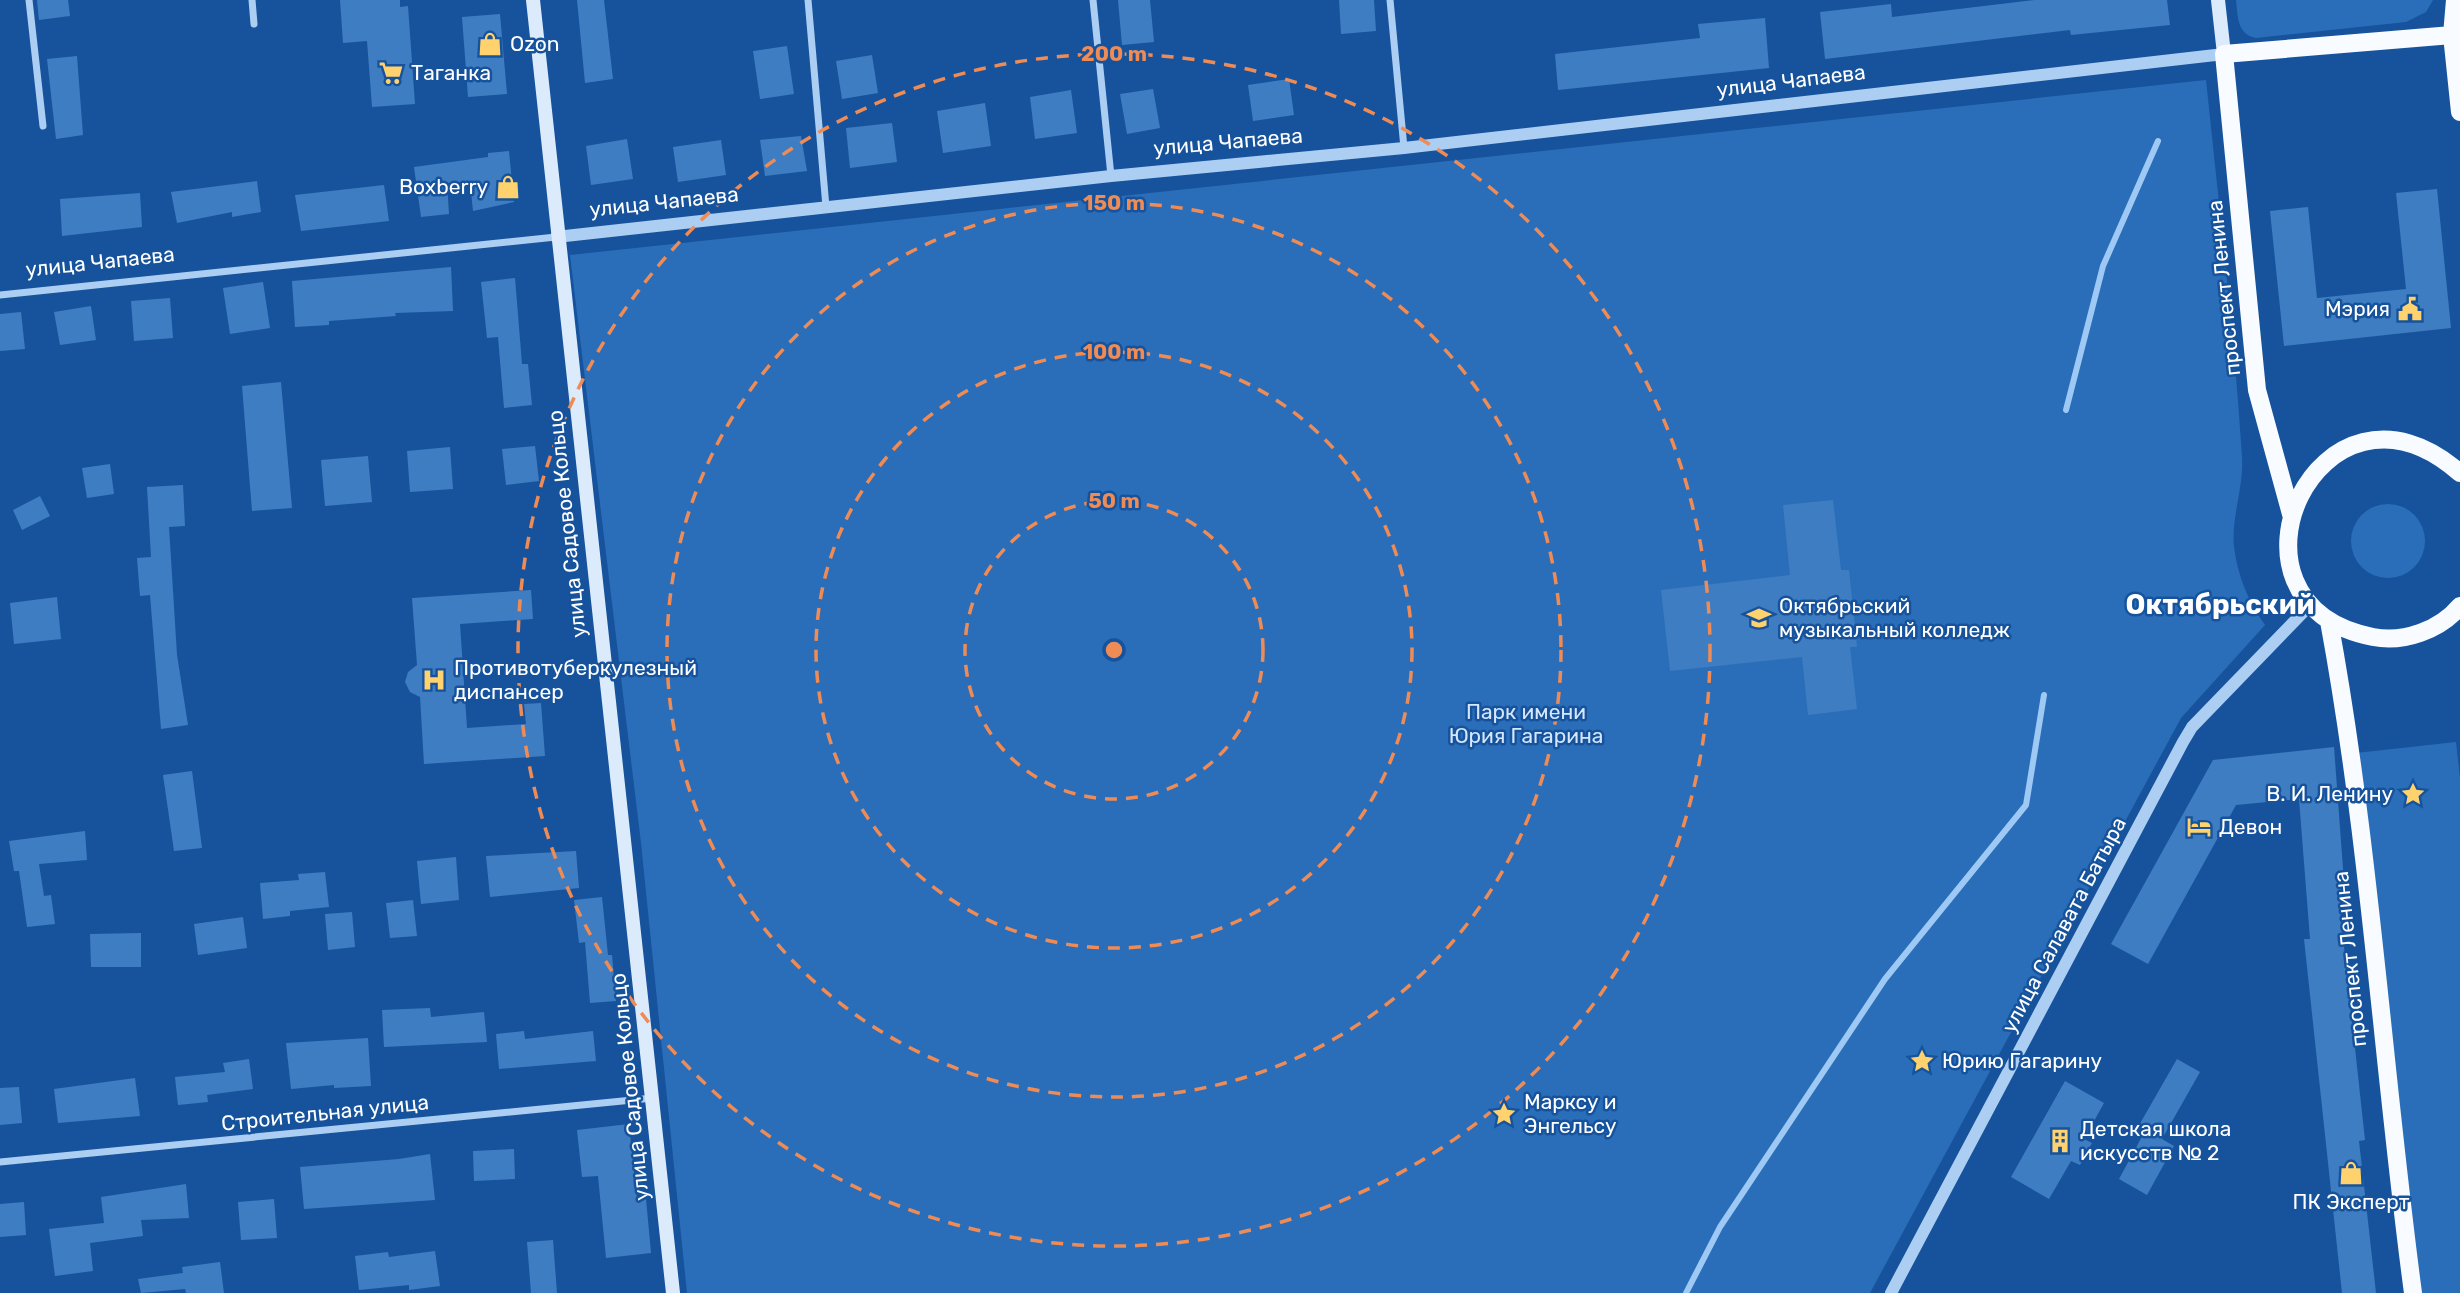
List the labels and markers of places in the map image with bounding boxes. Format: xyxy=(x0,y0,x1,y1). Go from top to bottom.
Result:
shop icon: Ozon xyxy=(476,30,504,58)
place label: Ozon xyxy=(510,31,560,56)
supermarket icon: Таганка xyxy=(377,59,405,87)
place label: Таганка xyxy=(411,60,491,85)
shop icon: Boxberry xyxy=(494,173,522,201)
place label: Boxberry xyxy=(399,174,488,199)
public building icon: Мэрия xyxy=(2396,295,2424,323)
place label: Мэрия xyxy=(2325,296,2390,321)
place label: Октябрьский музыкальный колледж xyxy=(1779,593,2010,642)
school or university icon: Октябрьский музыкальный колледж xyxy=(1745,604,1773,632)
centre of rings xyxy=(1102,638,1126,662)
place label: Противотуберкулезный диспансер xyxy=(454,655,697,704)
hospital icon: Противотуберкулезный диспансер xyxy=(420,666,448,694)
place icon: В. И. Ленину xyxy=(2399,780,2427,808)
place label: В. И. Ленину xyxy=(2266,781,2393,806)
hotel icon: Девон xyxy=(2185,813,2213,841)
place label: Девон xyxy=(2219,814,2282,839)
place icon: Юрию Гагарину xyxy=(1908,1047,1936,1075)
place label: Юрию Гагарину xyxy=(1942,1048,2102,1073)
place label: Марксу и Энгельсу xyxy=(1524,1089,1617,1138)
place icon: Марксу и Энгельсу xyxy=(1490,1100,1518,1128)
place label: Детская школа искусств № 2 xyxy=(2080,1116,2231,1165)
building icon: Детская школа искусств № 2 xyxy=(2046,1127,2074,1155)
shop icon: ПК Эксперт xyxy=(2337,1159,2365,1187)
place label: ПК Эксперт xyxy=(2293,1189,2410,1214)

